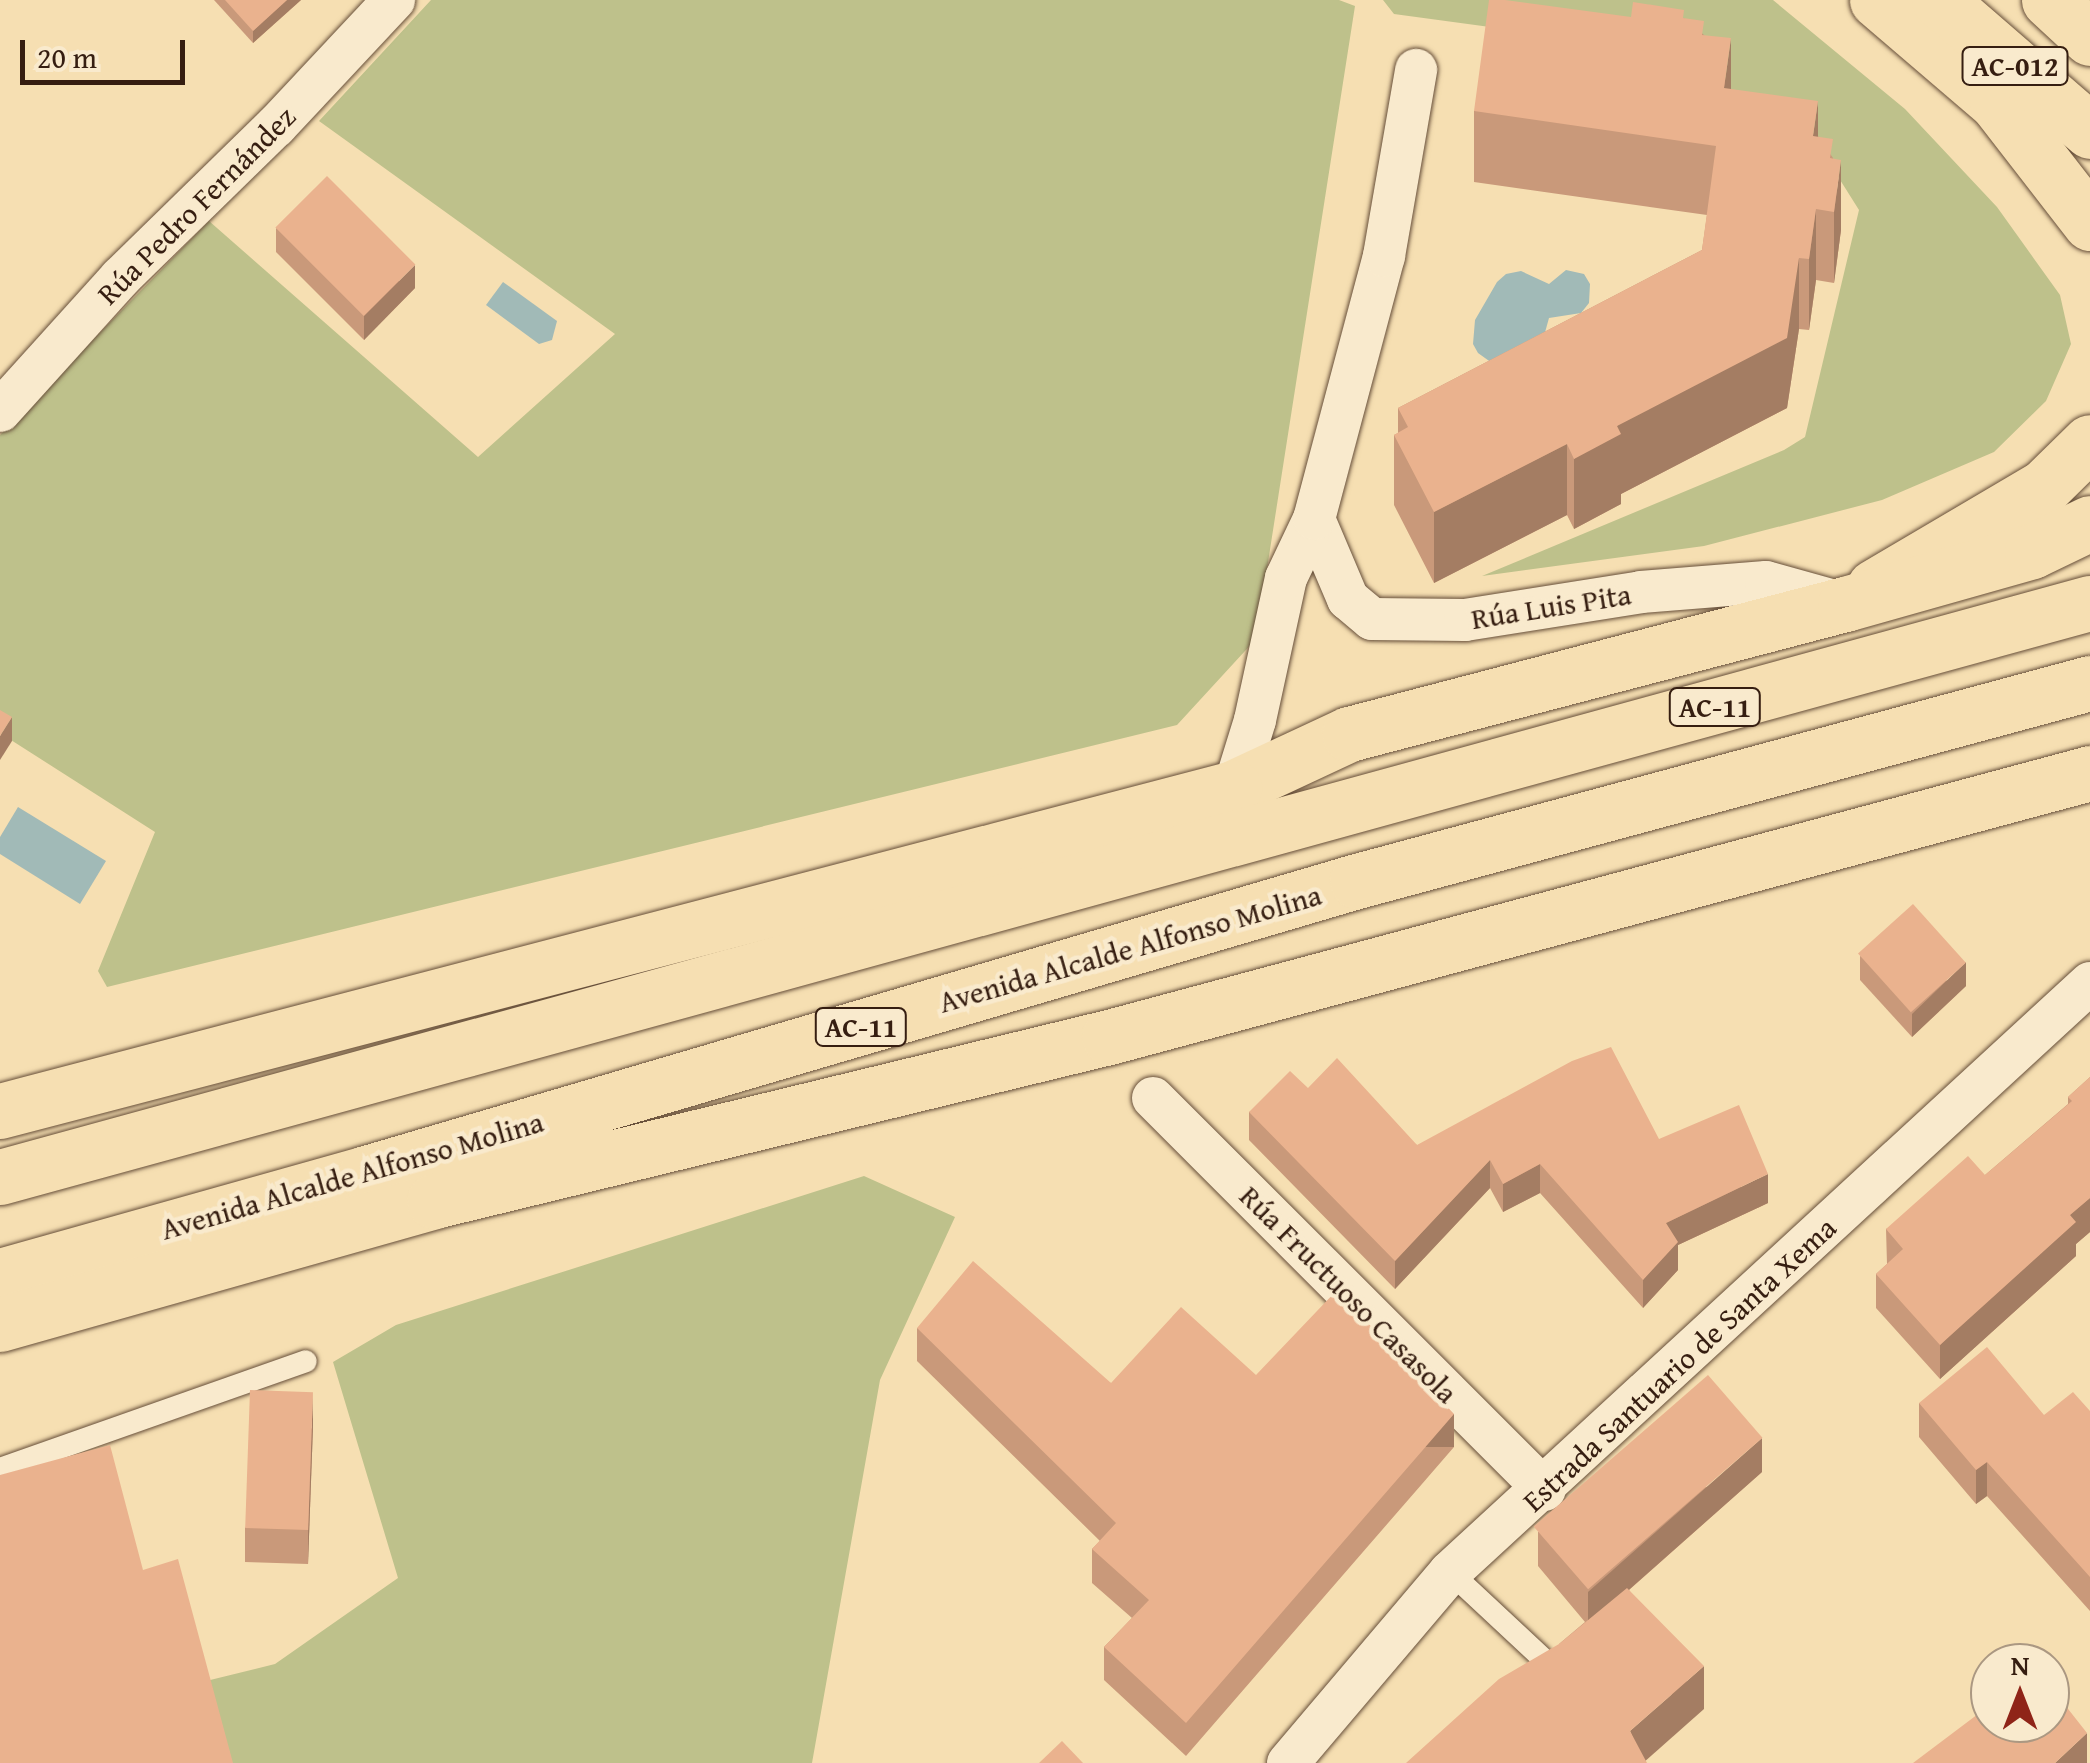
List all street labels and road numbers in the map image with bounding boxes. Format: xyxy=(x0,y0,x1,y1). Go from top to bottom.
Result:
road number: AC-012 xyxy=(1960,43,2070,89)
street label: Rúa Pedro Fernández xyxy=(89,98,303,312)
street label: Rúa Luis Pita xyxy=(1468,576,1634,636)
road number: AC-11 xyxy=(1668,684,1762,730)
street label: Avenida Alcalde Alfonso Molina xyxy=(935,876,1325,1020)
road number: AC-11 xyxy=(814,1004,908,1050)
street label: Avenida Alcalde Alfonso Molina xyxy=(157,1103,547,1247)
street label: Rúa Fructuoso Casasola xyxy=(1233,1178,1465,1410)
street label: Estrada Santuario de Santa Xema xyxy=(1515,1209,1843,1519)

